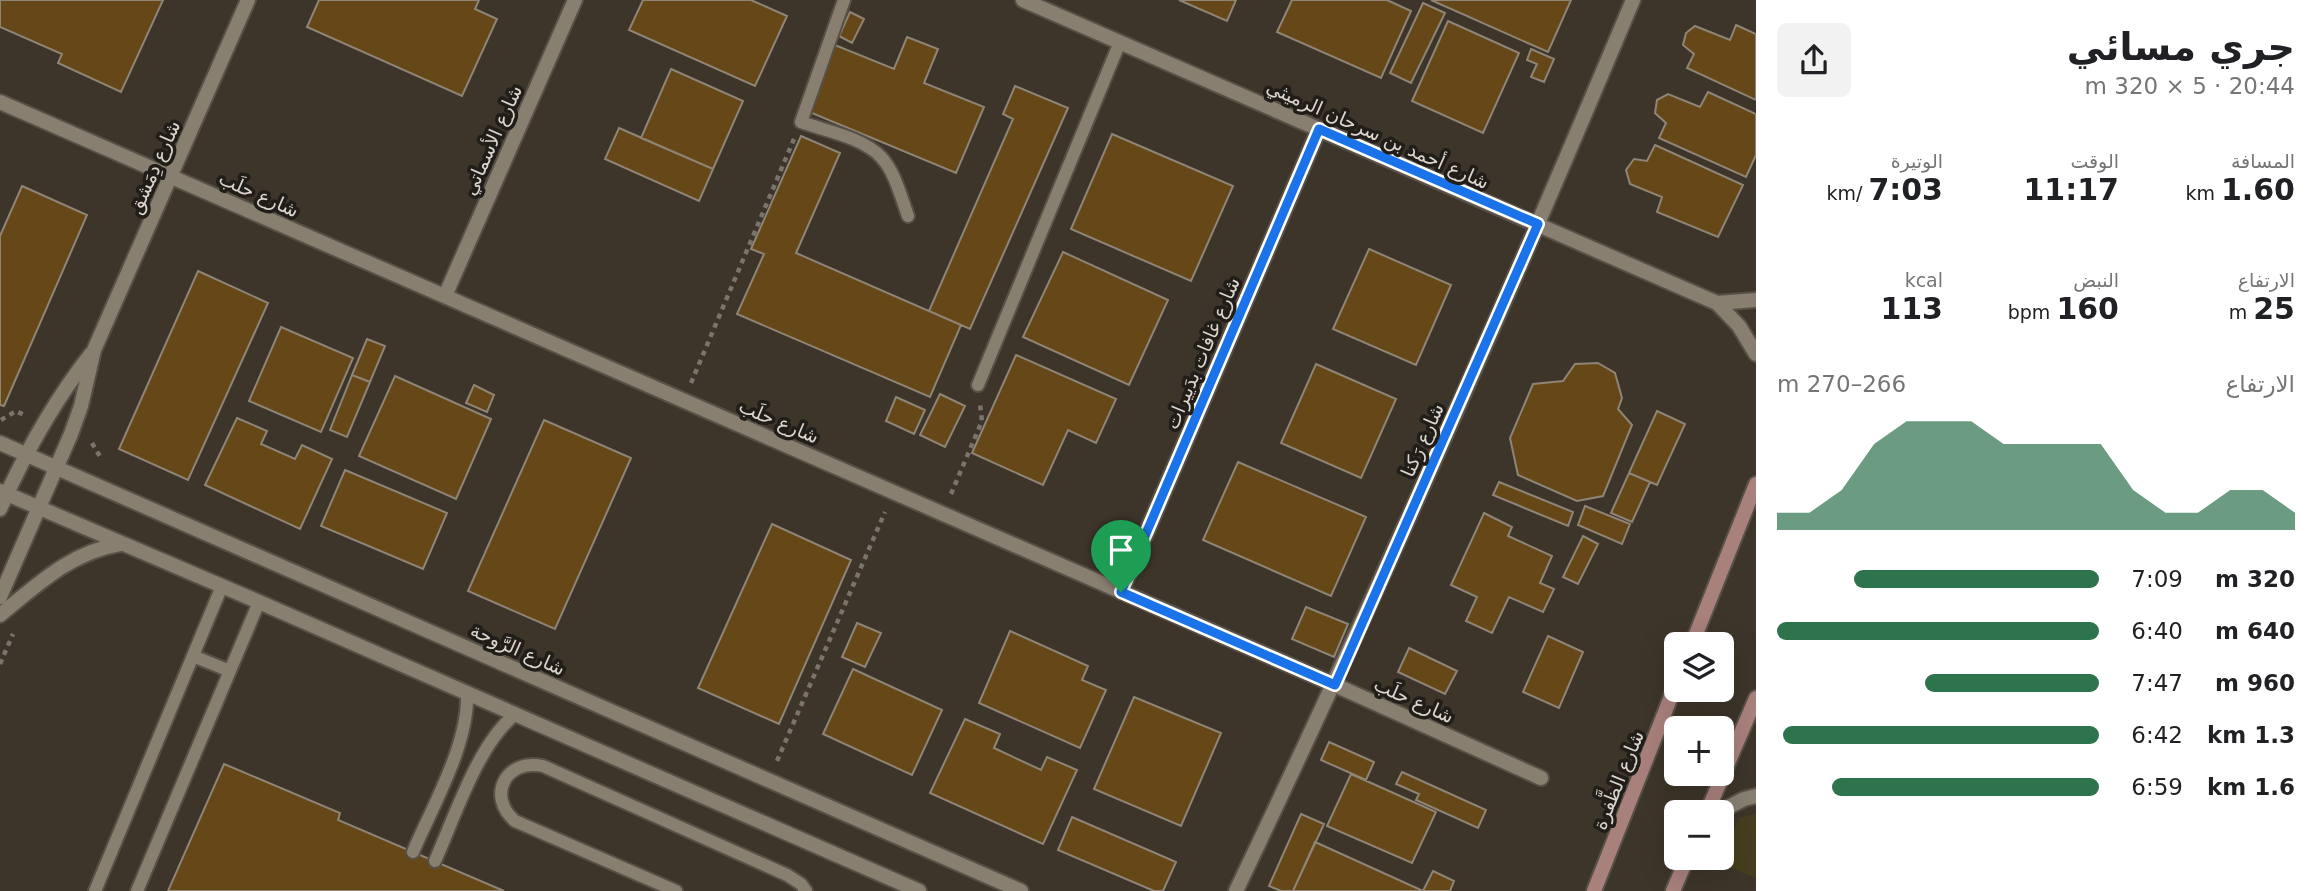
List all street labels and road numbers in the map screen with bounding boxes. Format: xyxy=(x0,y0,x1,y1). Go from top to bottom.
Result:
street label: شارع أحمد بن سرحان الرميثي xyxy=(1263,74,1493,194)
street label: شارع الأسماتي xyxy=(458,82,527,199)
street label: شارع دِمَشق xyxy=(124,117,185,217)
street label: شارع حلَب xyxy=(215,167,302,222)
street label: شارع غافات بدَييرات xyxy=(1160,274,1245,433)
street label: شارع حلَب xyxy=(735,394,822,449)
street label: شارع رَكنا xyxy=(1396,400,1449,481)
street label: شارع الرَّوحة xyxy=(467,618,569,680)
street label: شارع حلَب xyxy=(1370,673,1457,728)
street label: شارع الظَّفرة xyxy=(1583,725,1649,833)

